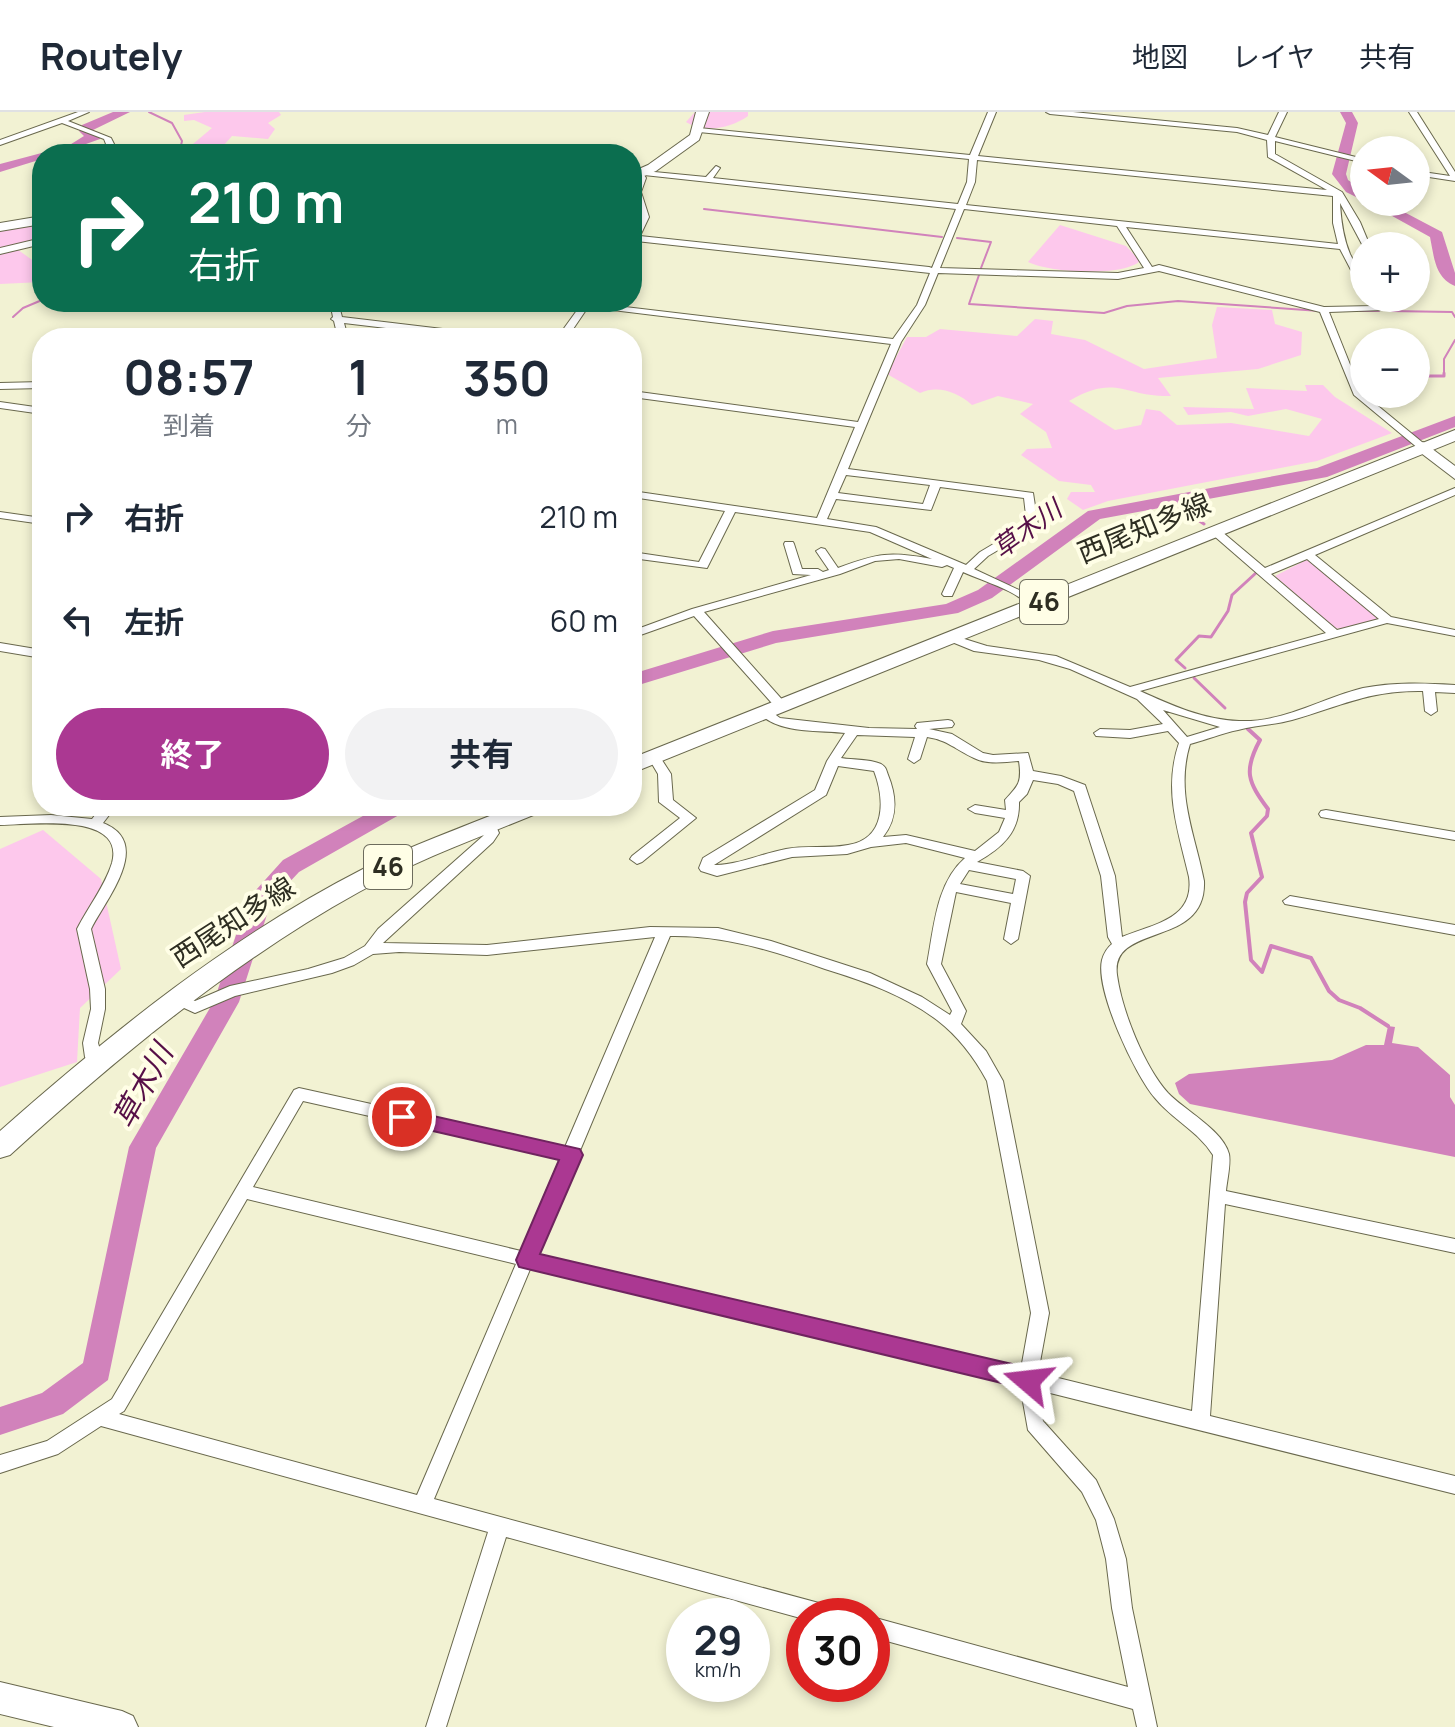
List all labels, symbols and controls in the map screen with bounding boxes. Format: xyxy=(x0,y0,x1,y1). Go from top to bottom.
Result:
text: Routely xyxy=(40,29,183,81)
text: 地図 xyxy=(1132,37,1188,75)
text: レイヤ xyxy=(1232,37,1315,75)
text: 共有 xyxy=(1359,37,1415,75)
north arrow xyxy=(1350,136,1430,216)
map controls xyxy=(1350,136,1430,408)
text: 210 m xyxy=(188,163,344,240)
icon: right xyxy=(56,176,160,280)
button: + xyxy=(1350,232,1430,312)
text: 右折 xyxy=(188,240,260,289)
button: − xyxy=(1350,328,1430,408)
text: 08:57 xyxy=(123,344,254,409)
text: 1 xyxy=(348,344,369,409)
text: 350 xyxy=(463,345,551,410)
text: m xyxy=(496,406,518,442)
text: 到着 xyxy=(163,407,215,443)
text: 分 xyxy=(346,407,372,443)
street label: 西尾知多線 xyxy=(1072,483,1216,571)
water label: 草木川 xyxy=(984,489,1071,566)
icon: right xyxy=(56,494,100,538)
text: 210 m xyxy=(539,496,618,537)
text: 右折 xyxy=(124,497,184,538)
road number: 46 xyxy=(1020,580,1068,624)
icon: left xyxy=(56,598,100,642)
text: 60 m xyxy=(550,600,618,641)
text: 左折 xyxy=(124,601,184,642)
button: 終了 xyxy=(56,708,329,800)
button: 共有 xyxy=(345,708,618,800)
road number: 46 xyxy=(364,845,412,889)
street label: 西尾知多線 xyxy=(163,867,302,975)
water label: 草木川 xyxy=(102,1033,183,1135)
pin xyxy=(368,1083,436,1151)
icon: arrive xyxy=(380,1095,424,1139)
position arrow xyxy=(986,1339,1070,1423)
speed limit sign: 30 xyxy=(786,1598,890,1702)
text: 29 xyxy=(694,1612,742,1667)
text: km/h xyxy=(695,1656,741,1683)

